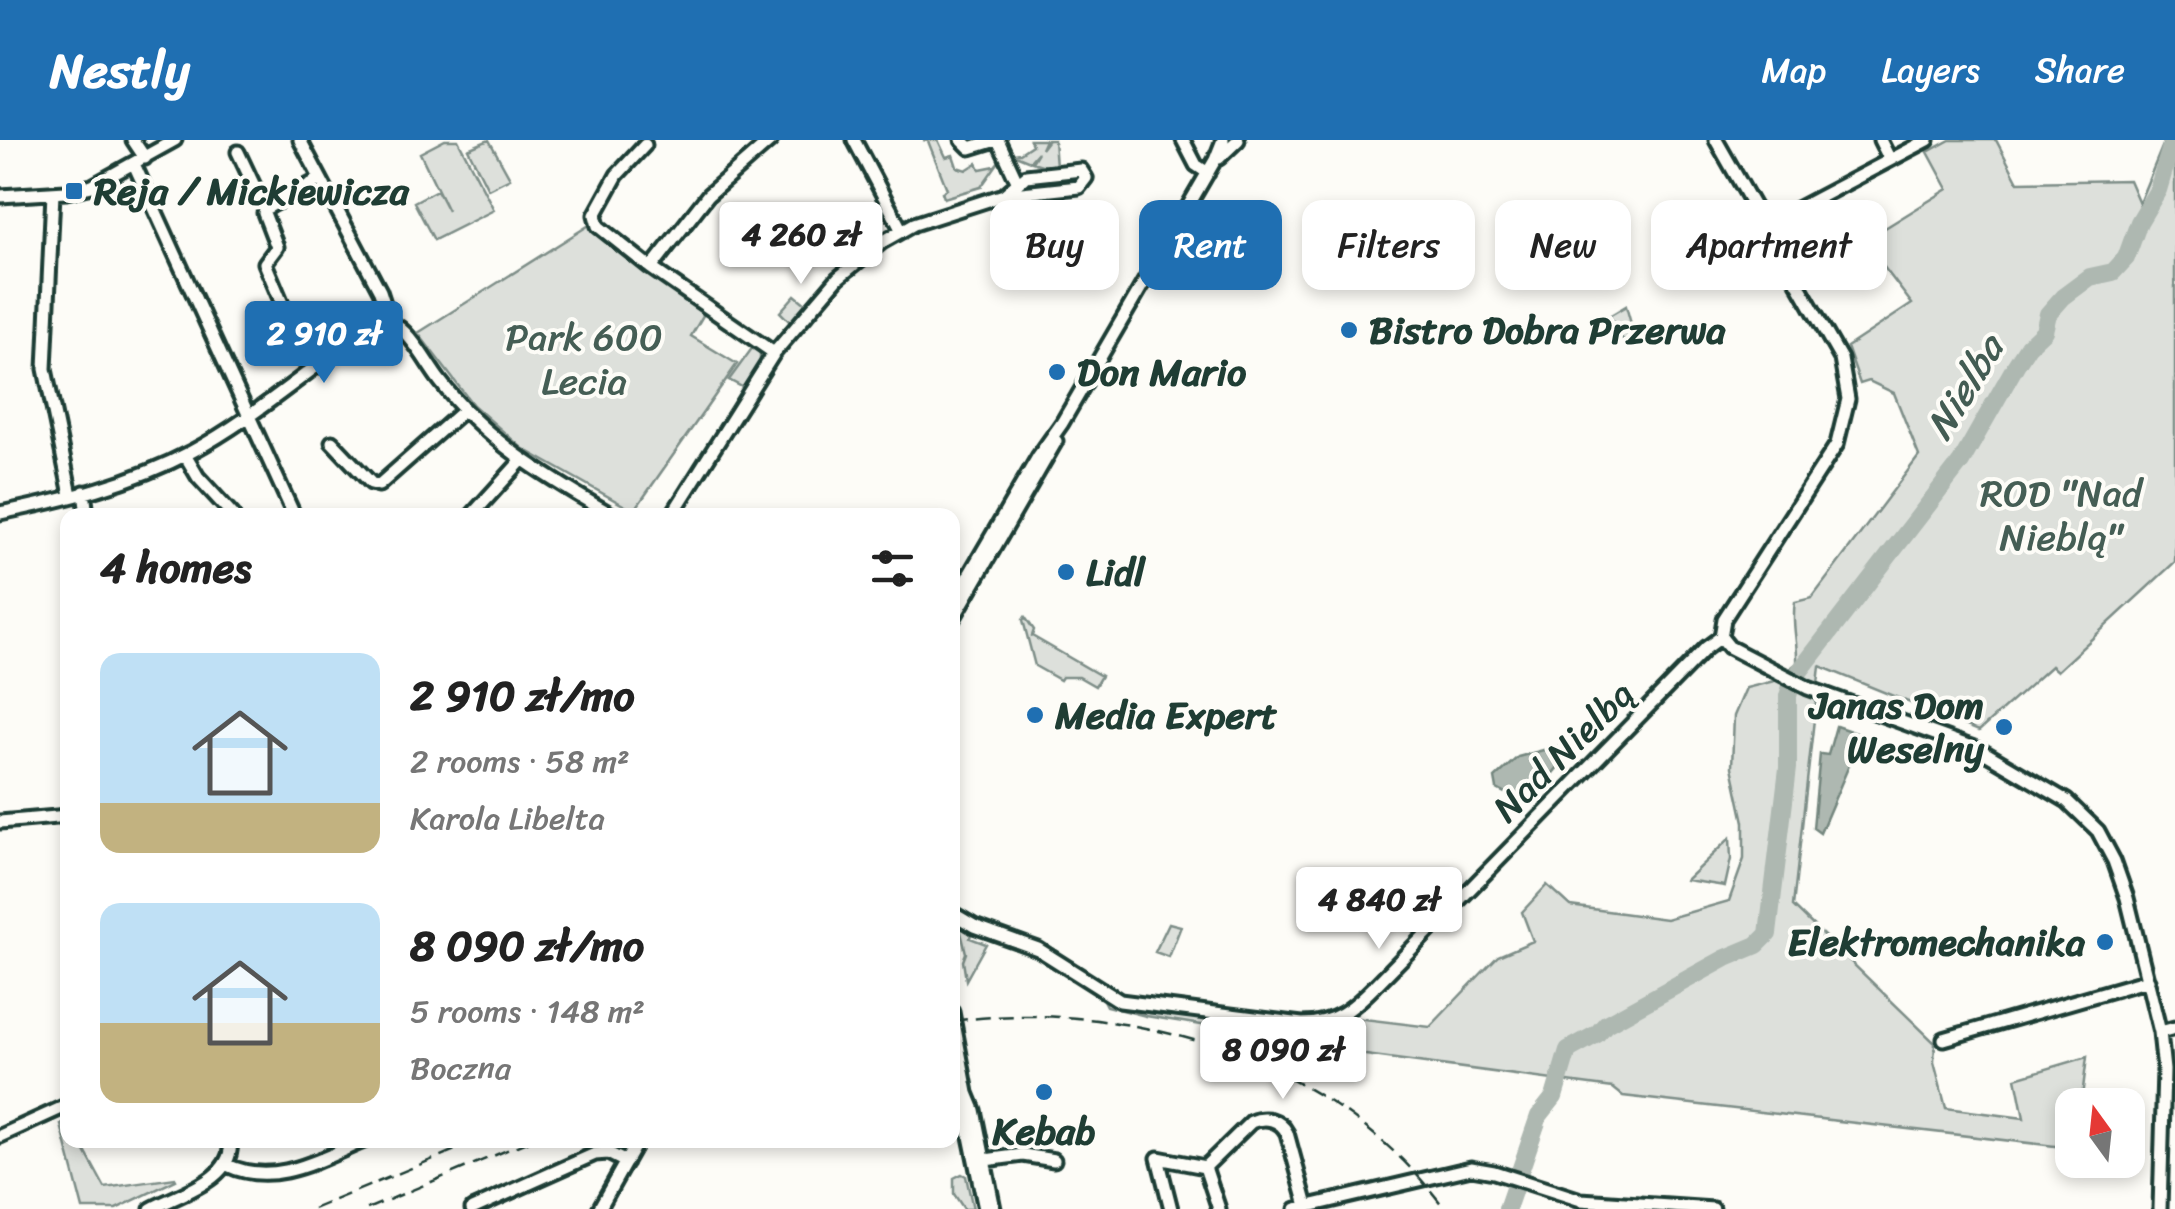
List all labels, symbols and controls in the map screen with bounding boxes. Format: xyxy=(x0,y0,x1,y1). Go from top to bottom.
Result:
text: Nestly xyxy=(50,28,190,113)
text: Map xyxy=(1762,39,1826,101)
text: Layers xyxy=(1881,39,1980,101)
text: Share xyxy=(2035,39,2125,101)
place label: Reja / Mickiewicza xyxy=(93,158,410,225)
marker: Reja / Mickiewicza xyxy=(63,180,85,202)
chip: Buy xyxy=(990,200,1119,290)
chip: Rent xyxy=(1139,200,1282,290)
chip: Filters xyxy=(1302,200,1475,290)
chip: New xyxy=(1495,200,1631,290)
chip: Apartment xyxy=(1651,200,1887,290)
pin: 4 260 zł xyxy=(698,202,904,287)
text: 4 260 zł xyxy=(741,206,861,263)
place label: Bistro Dobra Przerwa xyxy=(1369,297,1727,364)
pin: 2 910 zł xyxy=(221,301,427,386)
park label: Park 600 Lecia xyxy=(505,304,663,415)
text: 2 910 zł xyxy=(267,305,381,362)
water label: Nielba xyxy=(1905,318,2026,454)
marker: Bistro Dobra Przerwa xyxy=(1338,319,1360,341)
place label: Don Mario xyxy=(1077,339,1247,406)
marker: Don Mario xyxy=(1046,361,1068,383)
park label: ROD "Nad Nieblą" xyxy=(1980,460,2145,571)
text: 4 homes xyxy=(100,531,252,605)
place label: Lidl xyxy=(1086,539,1147,606)
icon: filters xyxy=(865,541,920,596)
marker: Lidl xyxy=(1055,561,1077,583)
text: 2 910 zł/mo xyxy=(410,659,635,733)
street label: Nad Nielbą xyxy=(1476,664,1651,839)
place label: Janas Dom Weselny xyxy=(1807,672,1985,783)
place label: Media Expert xyxy=(1054,682,1278,749)
icon: home xyxy=(180,693,300,813)
marker: Media Expert xyxy=(1024,704,1046,726)
marker: Janas Dom Weselny xyxy=(1993,716,2015,738)
text: 2 rooms · 58 m² xyxy=(410,733,630,790)
text: Karola Libelta xyxy=(410,790,605,847)
pin: 4 840 zł xyxy=(1276,867,1482,952)
text: 4 840 zł xyxy=(1318,871,1440,928)
text: 8 090 zł/mo xyxy=(410,909,644,983)
place label: Elektromechanika xyxy=(1787,909,2086,976)
marker: Elektromechanika xyxy=(2094,931,2116,953)
icon: home xyxy=(180,943,300,1063)
text: 5 rooms · 148 m² xyxy=(410,983,645,1040)
pin: 8 090 zł xyxy=(1180,1017,1386,1102)
text: 8 090 zł xyxy=(1222,1021,1344,1078)
text: Boczna xyxy=(410,1040,511,1097)
marker: Kebab xyxy=(1033,1081,1055,1103)
north arrow xyxy=(2055,1088,2145,1178)
map controls xyxy=(2055,1088,2145,1178)
place label: Kebab xyxy=(992,1098,1095,1165)

